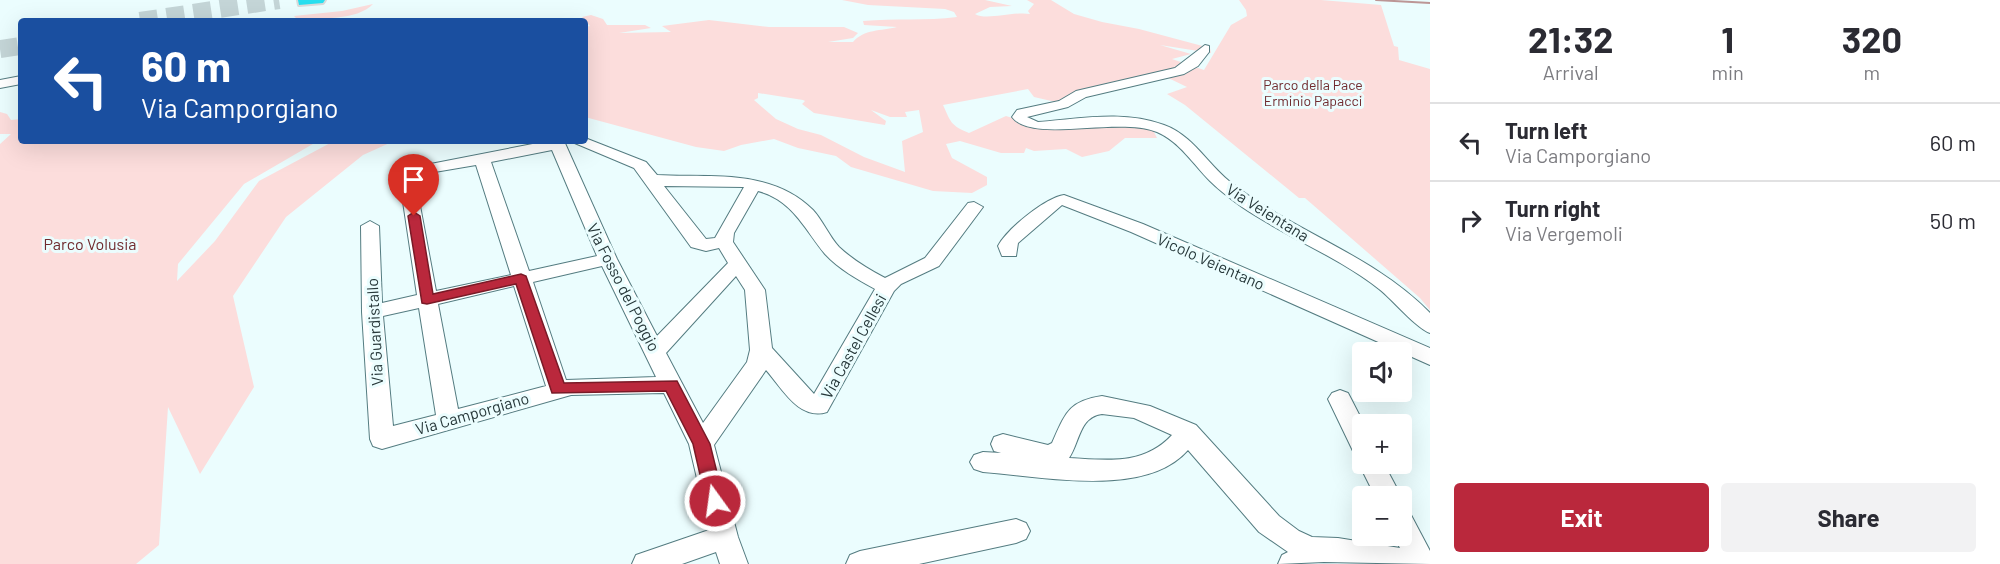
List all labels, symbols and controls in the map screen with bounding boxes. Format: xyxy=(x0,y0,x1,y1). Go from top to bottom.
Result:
text: 21:32 xyxy=(1528,17,1613,60)
text: 1 xyxy=(1721,17,1734,60)
text: 320 xyxy=(1842,17,1902,60)
text: 60 m xyxy=(141,40,231,90)
icon: left xyxy=(42,42,120,120)
text: Arrival xyxy=(1543,60,1599,84)
text: min xyxy=(1711,60,1744,84)
text: m xyxy=(1864,60,1880,84)
park label: Parco della Pace Erminio Papacci xyxy=(1263,76,1363,109)
text: Via Camporgiano xyxy=(141,91,338,123)
text: Turn left xyxy=(1505,117,1588,143)
icon: left xyxy=(1454,126,1487,159)
text: 60 m xyxy=(1930,129,1976,155)
text: Via Camporgiano xyxy=(1505,143,1651,167)
pin xyxy=(388,154,439,216)
icon: arrive xyxy=(397,163,430,196)
street label: Via Veientana xyxy=(1223,179,1313,245)
text: Turn right xyxy=(1505,195,1600,221)
icon: right xyxy=(1454,204,1487,237)
text: 50 m xyxy=(1930,207,1976,233)
street label: Via Fosso del Poggio xyxy=(584,220,664,354)
text: Via Vergemoli xyxy=(1505,221,1623,245)
street label: Vicolo Veientano xyxy=(1154,229,1268,293)
park label: Parco Volusia xyxy=(43,234,137,253)
street label: Via Guardistallo xyxy=(362,278,386,386)
street label: Via Castel Cellesi xyxy=(816,290,890,402)
map controls xyxy=(1352,342,1412,546)
button: sound xyxy=(1352,342,1412,402)
street label: Via Camporgiano xyxy=(413,388,531,438)
button: + xyxy=(1352,414,1412,474)
position arrow xyxy=(683,469,747,533)
button: Exit xyxy=(1454,483,1709,552)
button: Share xyxy=(1721,483,1976,552)
button: − xyxy=(1352,486,1412,546)

